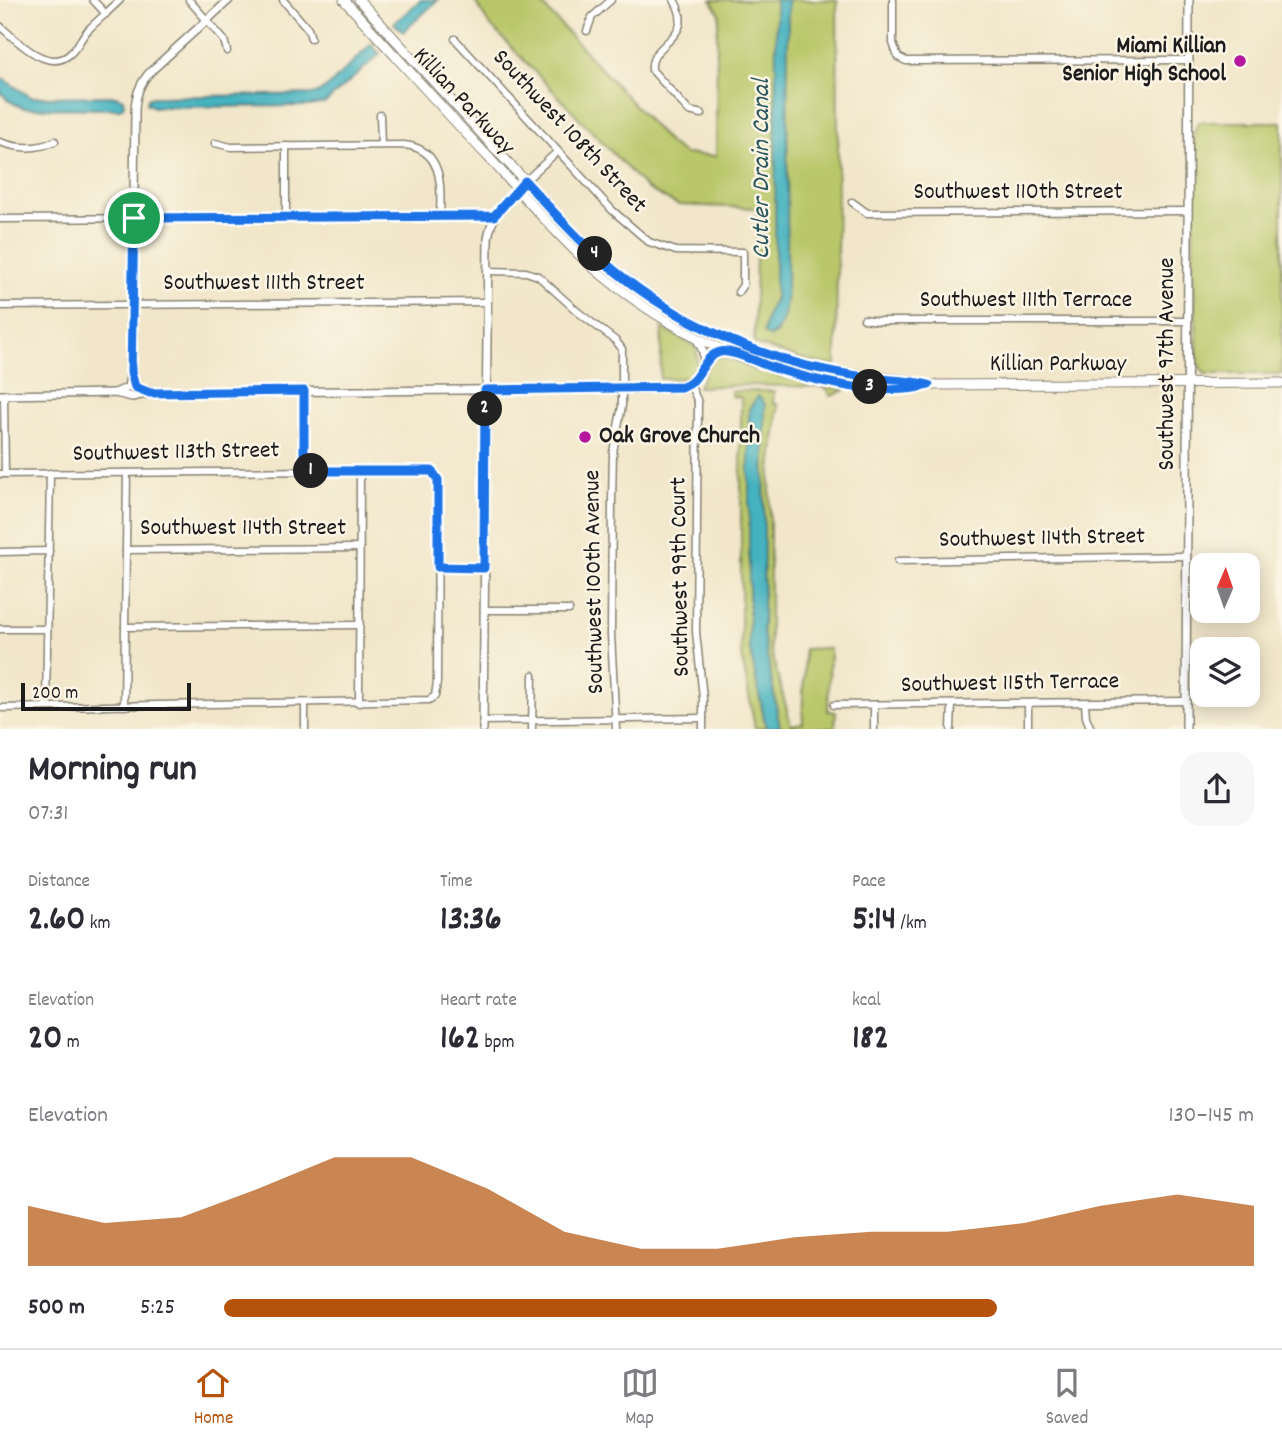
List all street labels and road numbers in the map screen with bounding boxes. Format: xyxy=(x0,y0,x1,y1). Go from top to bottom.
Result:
street label: Killian Parkway xyxy=(404,41,523,164)
street label: Southwest 108th Street xyxy=(484,42,654,222)
street label: Southwest 110th Street xyxy=(913,176,1123,210)
street label: Southwest 97th Avenue xyxy=(1151,257,1185,471)
street label: Southwest 111th Street xyxy=(163,267,365,301)
street label: Southwest 111th Terrace xyxy=(920,284,1132,318)
street label: Killian Parkway xyxy=(990,348,1128,382)
street label: Southwest 113th Street xyxy=(72,434,280,472)
street label: Southwest 100th Avenue xyxy=(576,470,614,694)
street label: Southwest 99th Court xyxy=(662,477,700,677)
street label: Southwest 114th Street xyxy=(140,512,346,546)
street label: Southwest 114th Street xyxy=(939,520,1145,558)
street label: Southwest 115th Terrace xyxy=(901,665,1119,703)

